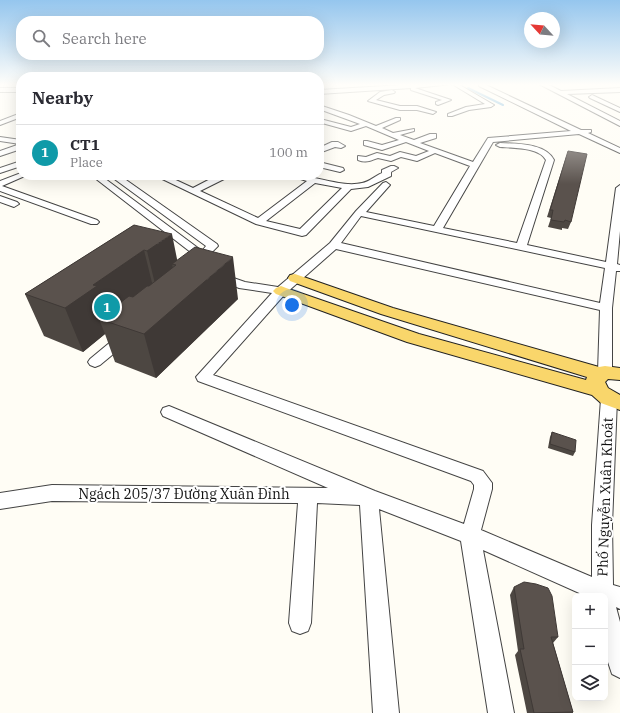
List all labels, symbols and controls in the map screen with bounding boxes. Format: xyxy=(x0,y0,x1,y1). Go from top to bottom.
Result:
north arrow xyxy=(524,12,560,48)
search box xyxy=(16,16,324,60)
icon: search xyxy=(30,27,52,49)
text: Search here xyxy=(62,29,147,48)
text: Nearby xyxy=(32,87,93,109)
text: CT1 xyxy=(70,135,100,154)
text: 1 xyxy=(41,144,49,161)
text: 100 m xyxy=(269,144,308,161)
text: Place xyxy=(70,154,103,171)
pin: 1 xyxy=(94,292,120,322)
your location xyxy=(282,295,302,315)
street label: Phố Nguyễn Xuân Khoát xyxy=(593,417,617,577)
street label: Ngách 205/37 Đường Xuân Đỉnh xyxy=(78,485,290,503)
map controls xyxy=(572,593,608,701)
button: + xyxy=(572,593,608,629)
button: − xyxy=(572,629,608,665)
button: layers xyxy=(572,665,608,701)

